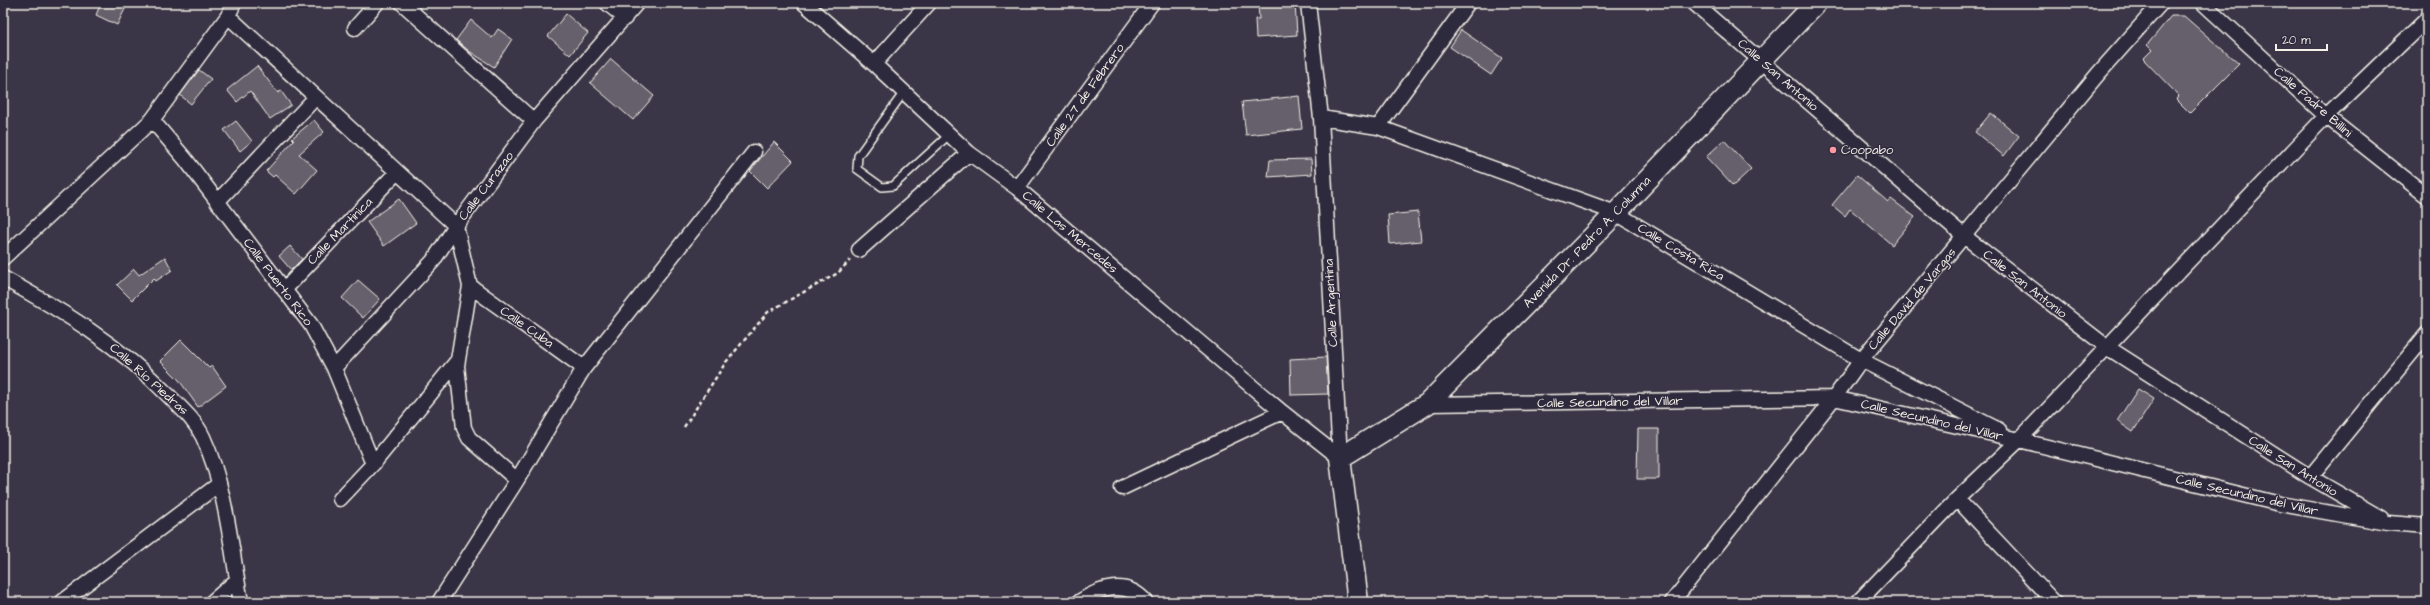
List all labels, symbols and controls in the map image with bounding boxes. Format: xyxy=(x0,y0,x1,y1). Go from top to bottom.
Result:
scale bar xyxy=(2276,26,2327,52)
text: 20 m xyxy=(2282,32,2311,49)
street label: Calle San Antonio xyxy=(1734,35,1823,116)
street label: Calle 27 de Febrero xyxy=(1041,39,1129,150)
street label: Calle Padre Billini xyxy=(2270,63,2356,141)
place label: Coopabo xyxy=(1841,141,1894,159)
marker: Coopabo xyxy=(1828,145,1838,155)
street label: Calle Curazao xyxy=(454,147,518,224)
street label: Avenida Dr. Pedro A. Columna xyxy=(1519,172,1655,312)
street label: Calle Las Mercedes xyxy=(1018,187,1122,278)
street label: Calle Martinica xyxy=(303,193,377,269)
street label: Calle Costa Rica xyxy=(1634,219,1728,285)
street label: Calle Puerto Rico xyxy=(239,234,317,330)
street label: Calle David de Vargas xyxy=(1864,244,1961,355)
street label: Calle San Antonio xyxy=(1979,246,2071,323)
street label: Calle Argentina xyxy=(1320,258,1343,348)
street label: Calle Cuba xyxy=(496,302,558,352)
street label: Calle Río Piedras xyxy=(106,339,193,420)
street label: Calle Secundino del Villar xyxy=(1537,392,1683,412)
street label: Calle Secundino del Villar xyxy=(1859,395,2005,445)
street label: Calle San Antonio xyxy=(2245,431,2342,501)
street label: Calle Secundino del Villar xyxy=(2174,470,2320,520)

